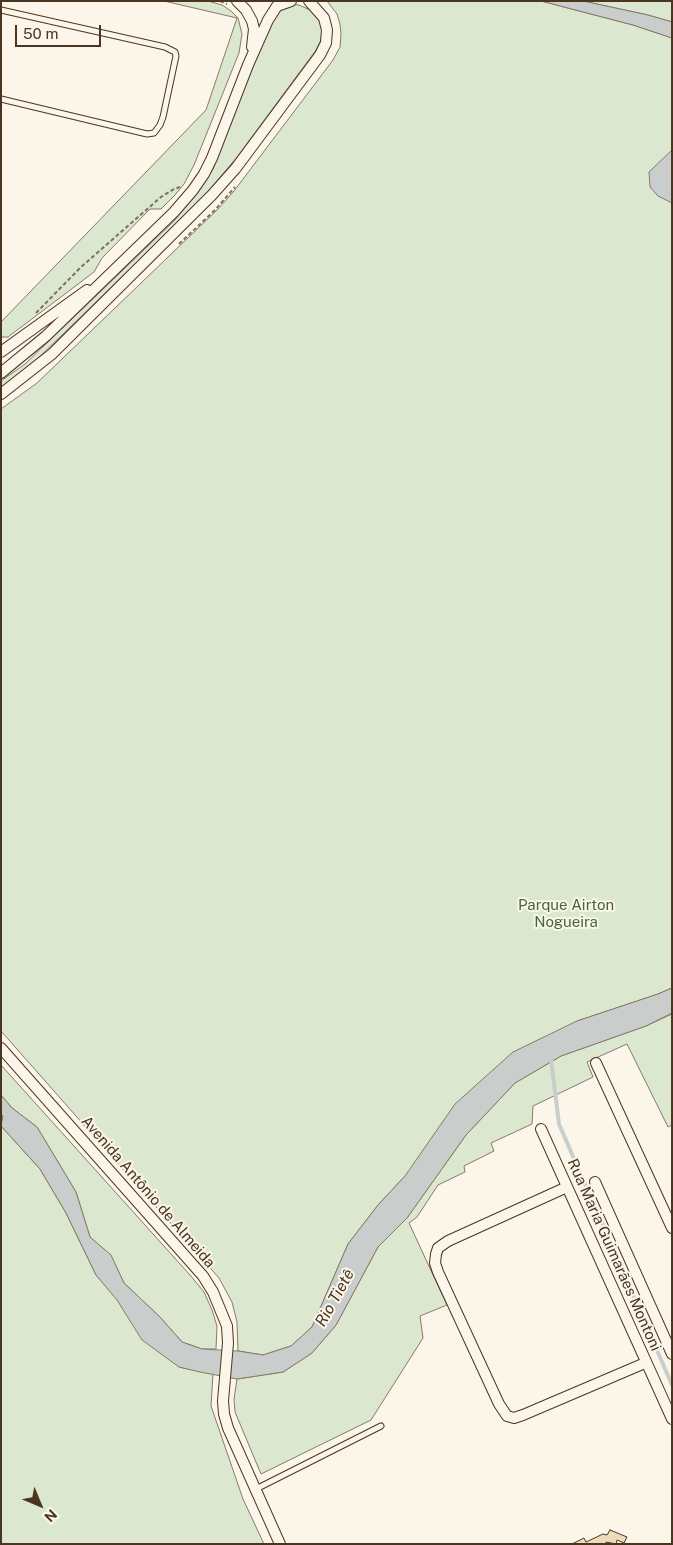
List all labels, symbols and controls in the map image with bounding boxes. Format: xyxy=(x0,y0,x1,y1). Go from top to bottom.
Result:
scale bar xyxy=(18,15,104,47)
text: 50 m xyxy=(23,25,58,42)
park label: Parque Airton Nogueira xyxy=(518,896,614,931)
street label: Avenida Antônio de Almeida xyxy=(77,1112,219,1272)
street label: Rua Maria Guimarães Montoni xyxy=(563,1156,665,1354)
water label: Rio Tietê xyxy=(311,1266,359,1330)
north arrow xyxy=(15,1480,65,1530)
text: N xyxy=(41,1506,60,1525)

